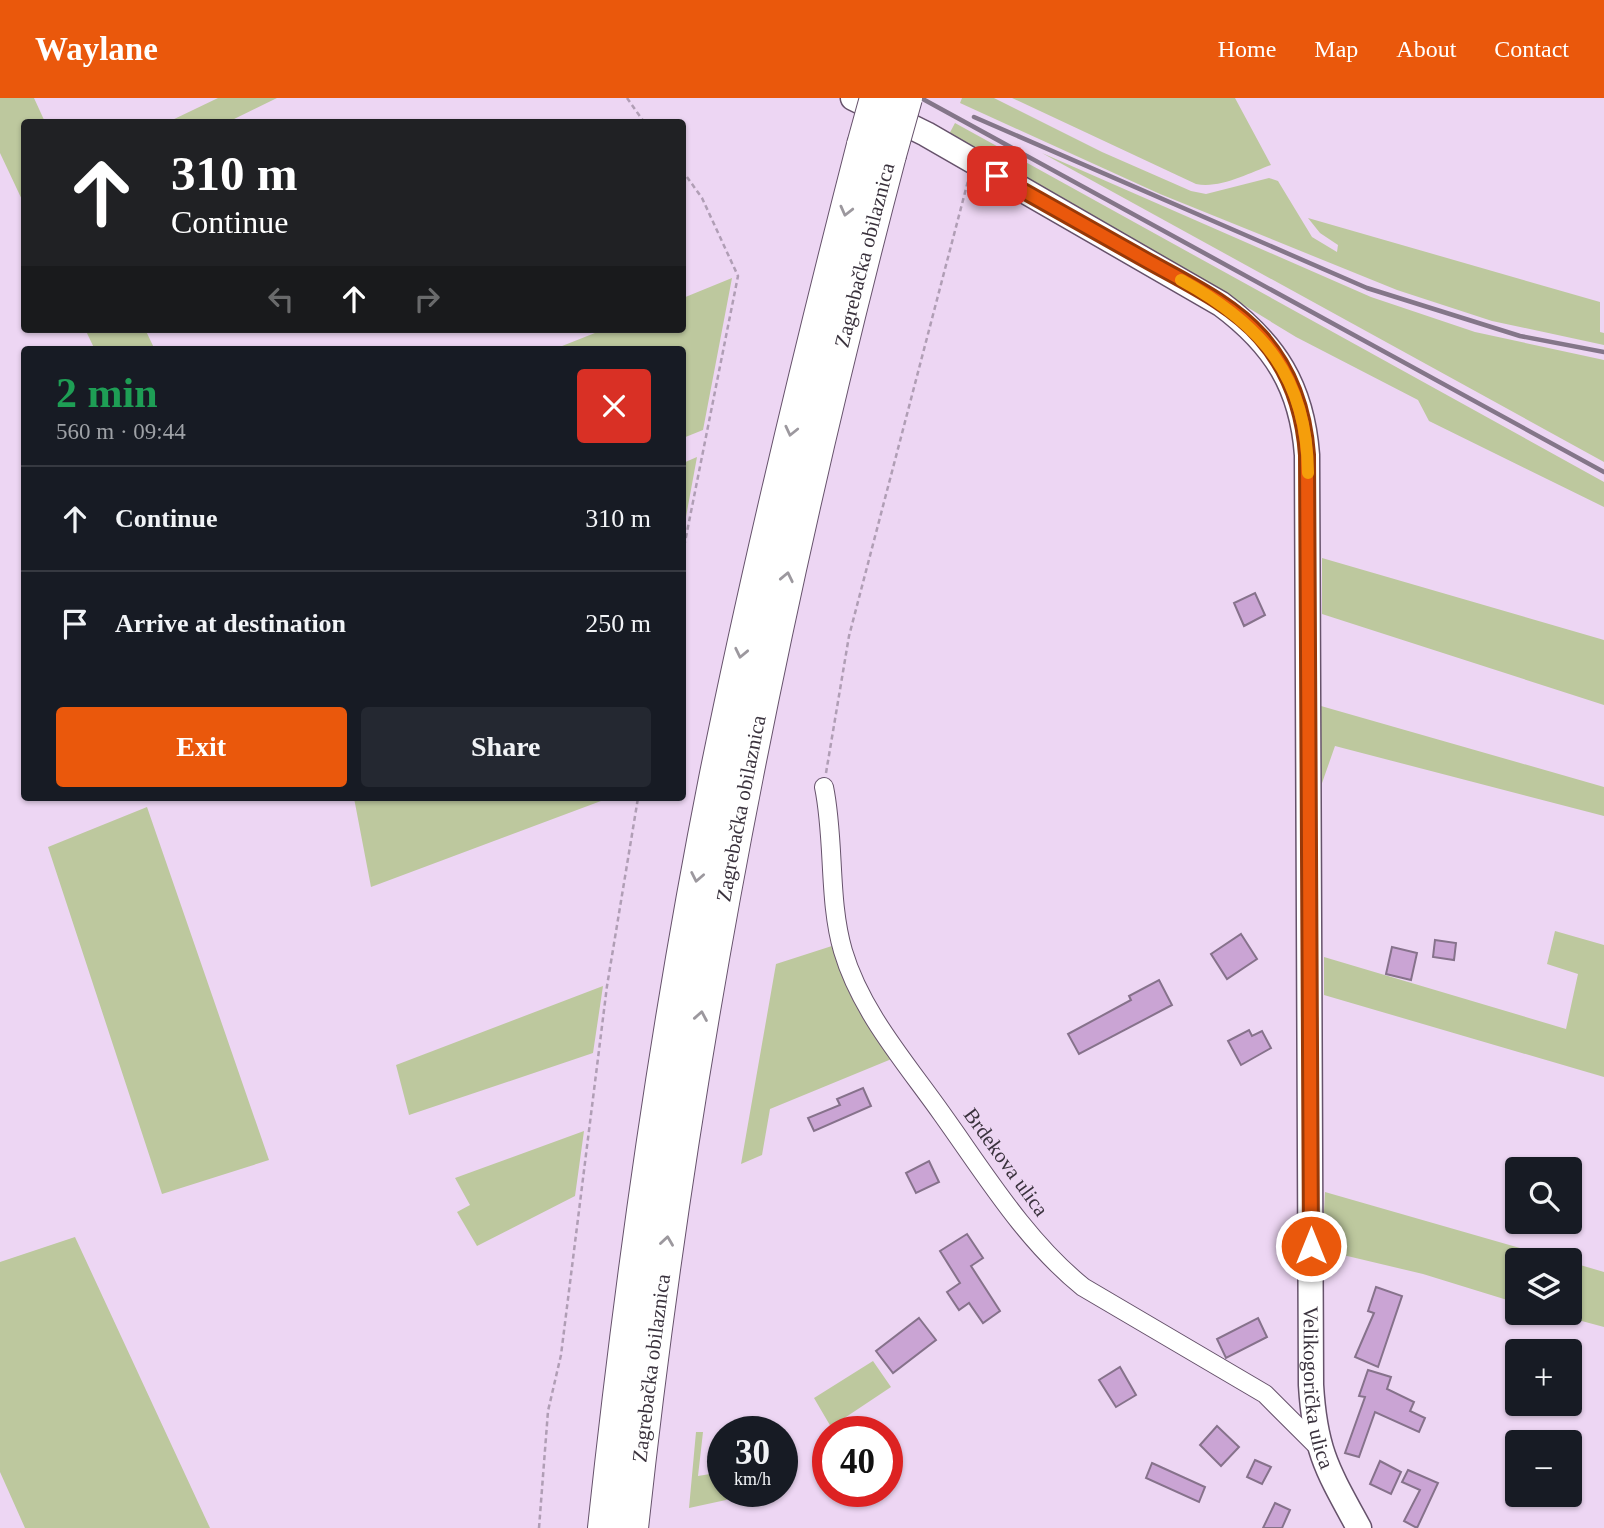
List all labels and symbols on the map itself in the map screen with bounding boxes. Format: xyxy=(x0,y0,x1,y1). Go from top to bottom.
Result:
pin xyxy=(967,146,1027,206)
street label: Zagrebačka obilaznica xyxy=(830,160,900,350)
one-way arrow xyxy=(840,204,854,216)
one-way arrow xyxy=(784,425,799,437)
one-way arrow xyxy=(778,571,793,583)
one-way arrow xyxy=(735,647,750,659)
street label: Zagrebačka obilaznica xyxy=(711,712,771,904)
one-way arrow xyxy=(690,871,705,882)
one-way arrow xyxy=(693,1011,708,1022)
street label: Brdekova ulica xyxy=(959,1103,1054,1221)
position arrow xyxy=(1274,1209,1348,1283)
one-way arrow xyxy=(659,1235,674,1247)
street label: Zagrebačka obilaznica xyxy=(627,1272,675,1464)
street label: Velikogorička ulica xyxy=(1299,1306,1339,1473)
speed limit sign: 40 xyxy=(812,1416,903,1507)

